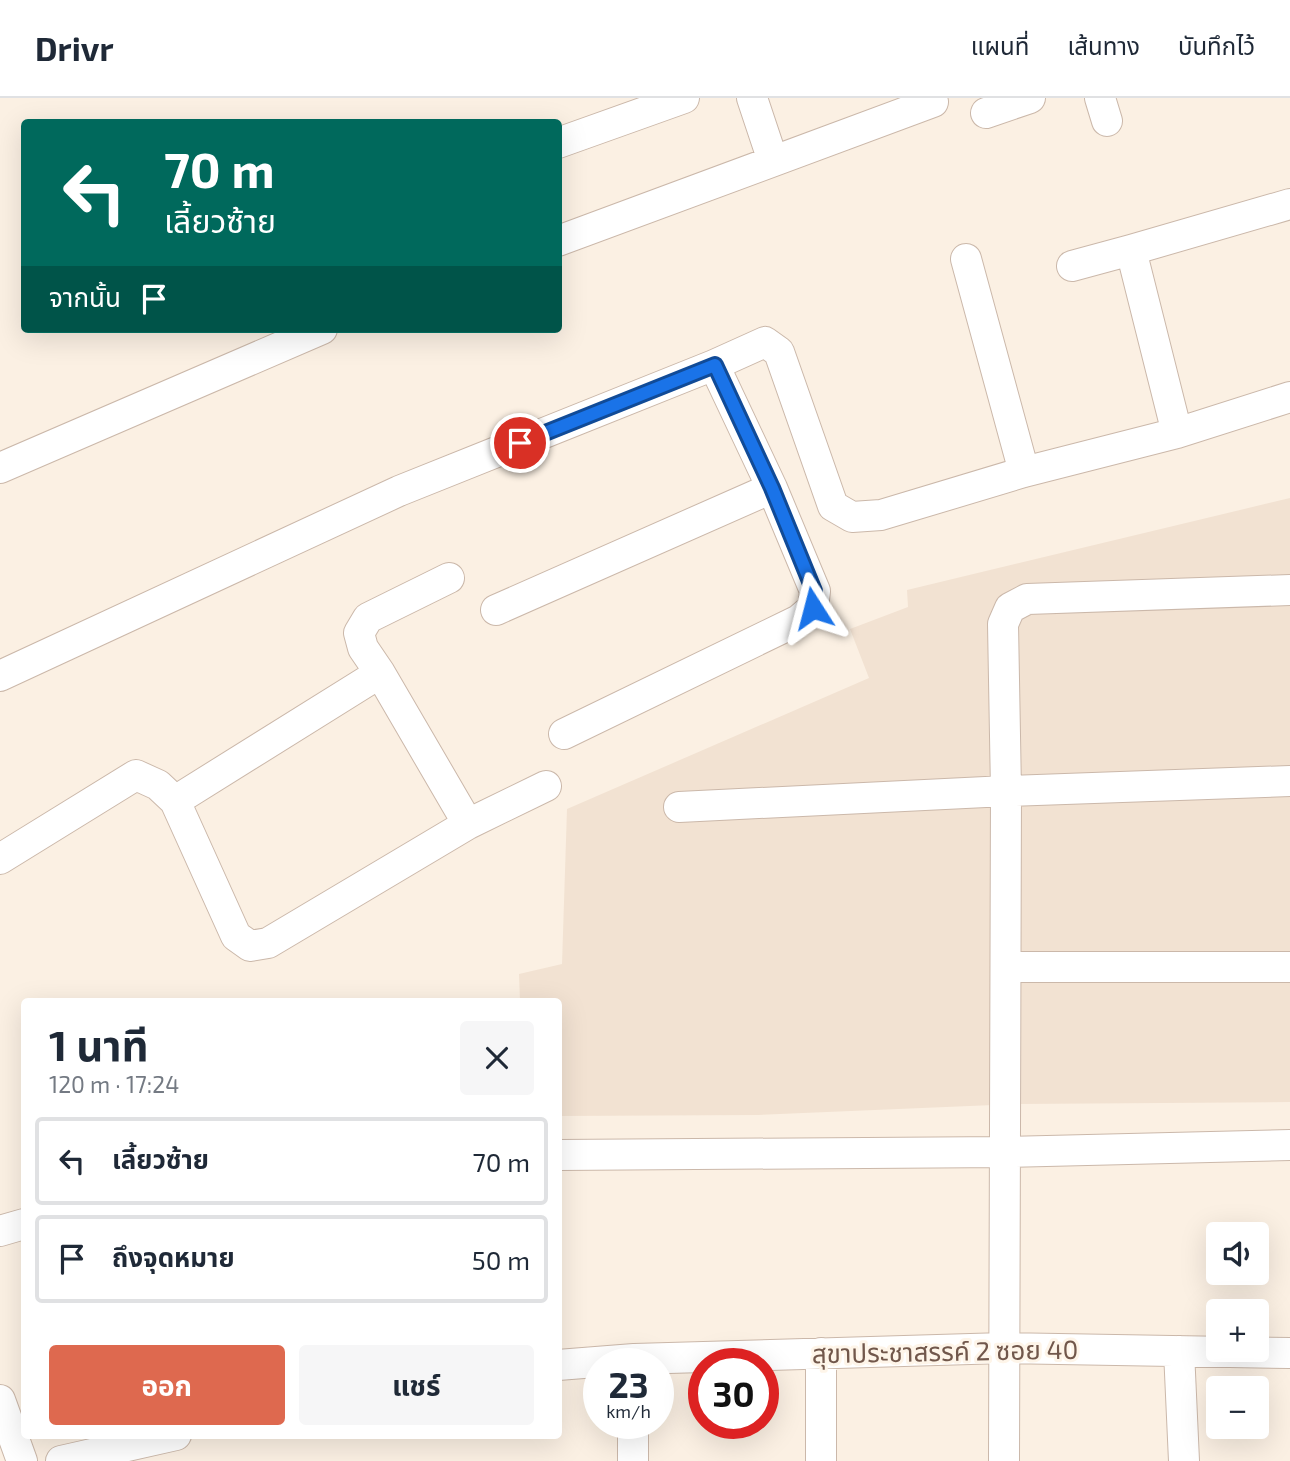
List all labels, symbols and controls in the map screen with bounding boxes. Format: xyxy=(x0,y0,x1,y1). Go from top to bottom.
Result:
text: Drivr xyxy=(35,28,114,68)
text: แผนที่ xyxy=(971,31,1029,60)
text: เส้นทาง xyxy=(1067,31,1140,60)
text: บันทึกไว้ xyxy=(1178,31,1255,60)
text: 70 m xyxy=(164,139,275,198)
icon: left xyxy=(49,147,140,238)
text: เลี้ยวซ้าย xyxy=(164,201,276,239)
icon: arrive xyxy=(135,280,173,318)
text: จากนั้น xyxy=(49,281,121,312)
pin xyxy=(490,413,550,473)
icon: arrive xyxy=(501,424,539,462)
position arrow xyxy=(776,571,850,645)
text: 1 นาที xyxy=(49,1019,149,1069)
button: close xyxy=(460,1021,534,1095)
text: 120 m · 17:24 xyxy=(49,1070,179,1098)
icon: left xyxy=(53,1142,91,1180)
text: เลี้ยวซ้าย xyxy=(112,1143,209,1174)
text: 70 m xyxy=(472,1146,530,1177)
map controls xyxy=(1206,1222,1269,1439)
button: sound xyxy=(1206,1222,1269,1285)
icon: arrive xyxy=(53,1240,91,1278)
text: ถึงจุดหมาย xyxy=(112,1241,235,1272)
text: 50 m xyxy=(472,1244,530,1275)
button: + xyxy=(1206,1299,1269,1362)
street label: สุขาประชาสรรค์ 2 ซอย 40 xyxy=(812,1333,1078,1370)
button: ออก xyxy=(49,1345,285,1425)
button: แชร์ xyxy=(299,1345,534,1425)
speed limit sign: 30 xyxy=(688,1348,779,1439)
text: 23 xyxy=(608,1363,649,1405)
button: − xyxy=(1206,1376,1269,1439)
text: km/h xyxy=(606,1400,651,1422)

